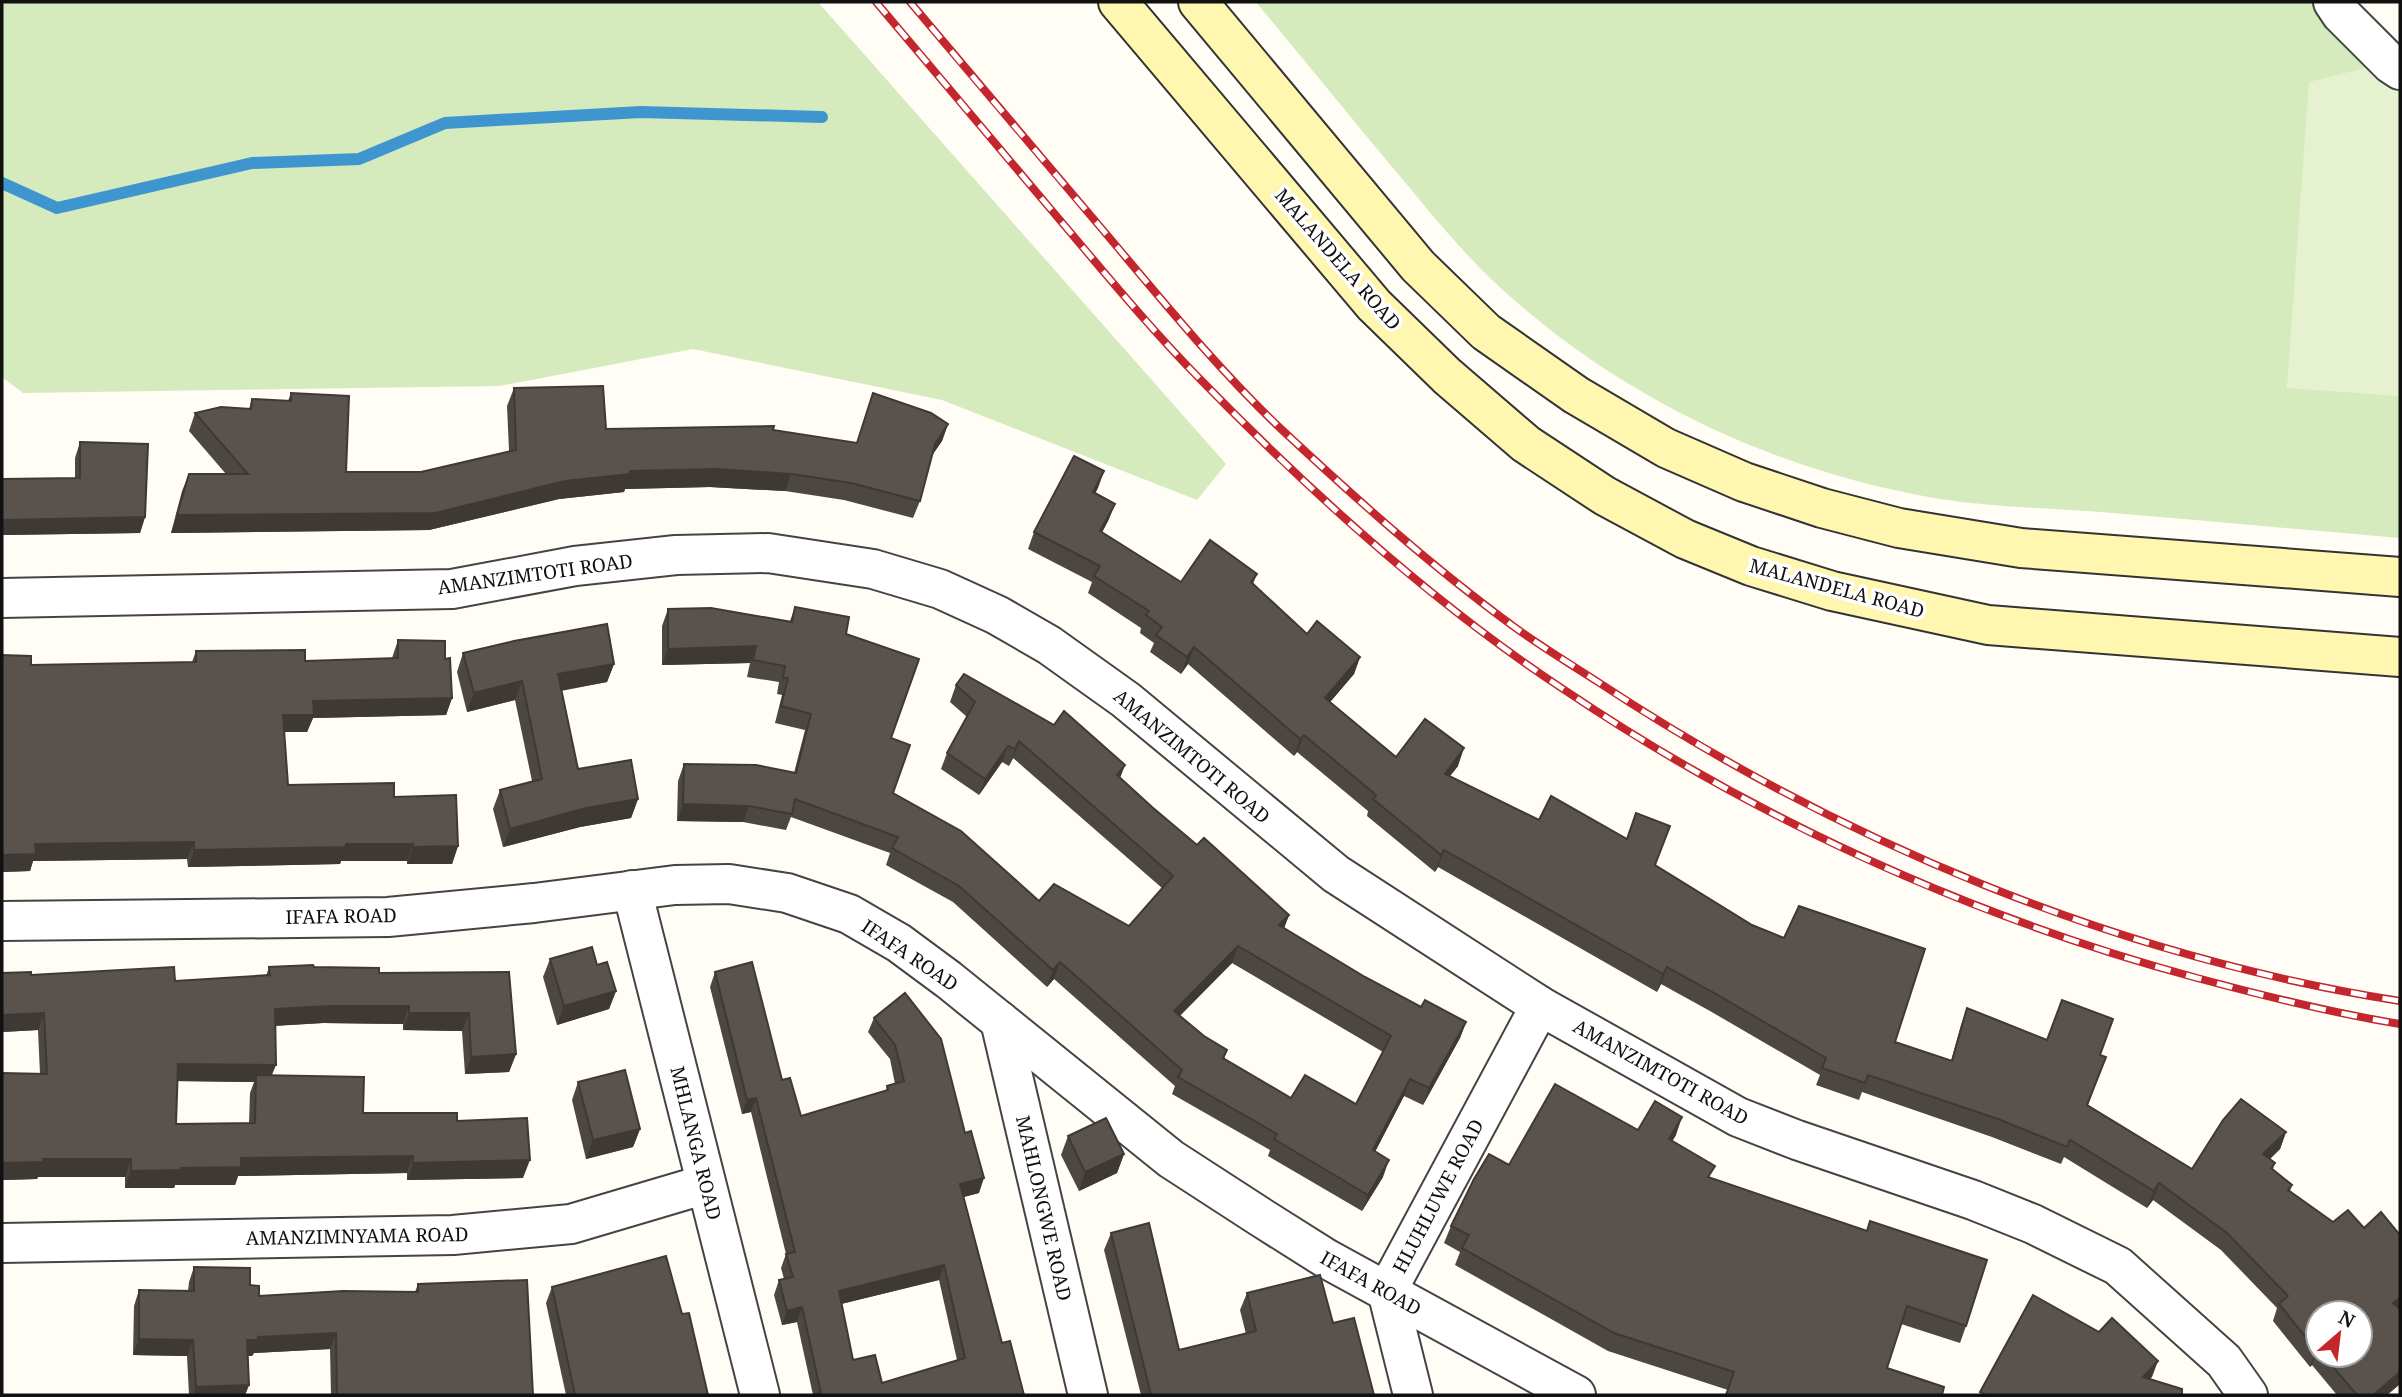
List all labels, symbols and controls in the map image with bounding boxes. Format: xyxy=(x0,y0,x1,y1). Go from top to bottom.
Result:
street label: MALANDELA ROAD xyxy=(1269,183,1407,335)
street label: AMANZIMTOTI ROAD xyxy=(436,547,634,601)
street label: MALANDELA ROAD xyxy=(1747,552,1927,624)
street label: AMANZIMTOTI ROAD xyxy=(1108,683,1276,829)
street label: IFAFA ROAD xyxy=(285,902,397,930)
street label: IFAFA ROAD xyxy=(857,913,963,997)
street label: AMANZIMTOTI ROAD xyxy=(1569,1013,1753,1131)
street label: MHLANGA ROAD xyxy=(664,1063,728,1223)
street label: MAHLONGWE ROAD xyxy=(1010,1113,1078,1303)
street label: HLUHLUWE ROAD xyxy=(1386,1115,1490,1277)
street label: AMANZIMNYAMA ROAD xyxy=(245,1221,469,1251)
street label: IFAFA ROAD xyxy=(1316,1245,1426,1321)
north arrow xyxy=(2304,1299,2374,1369)
text: N xyxy=(2334,1304,2360,1334)

